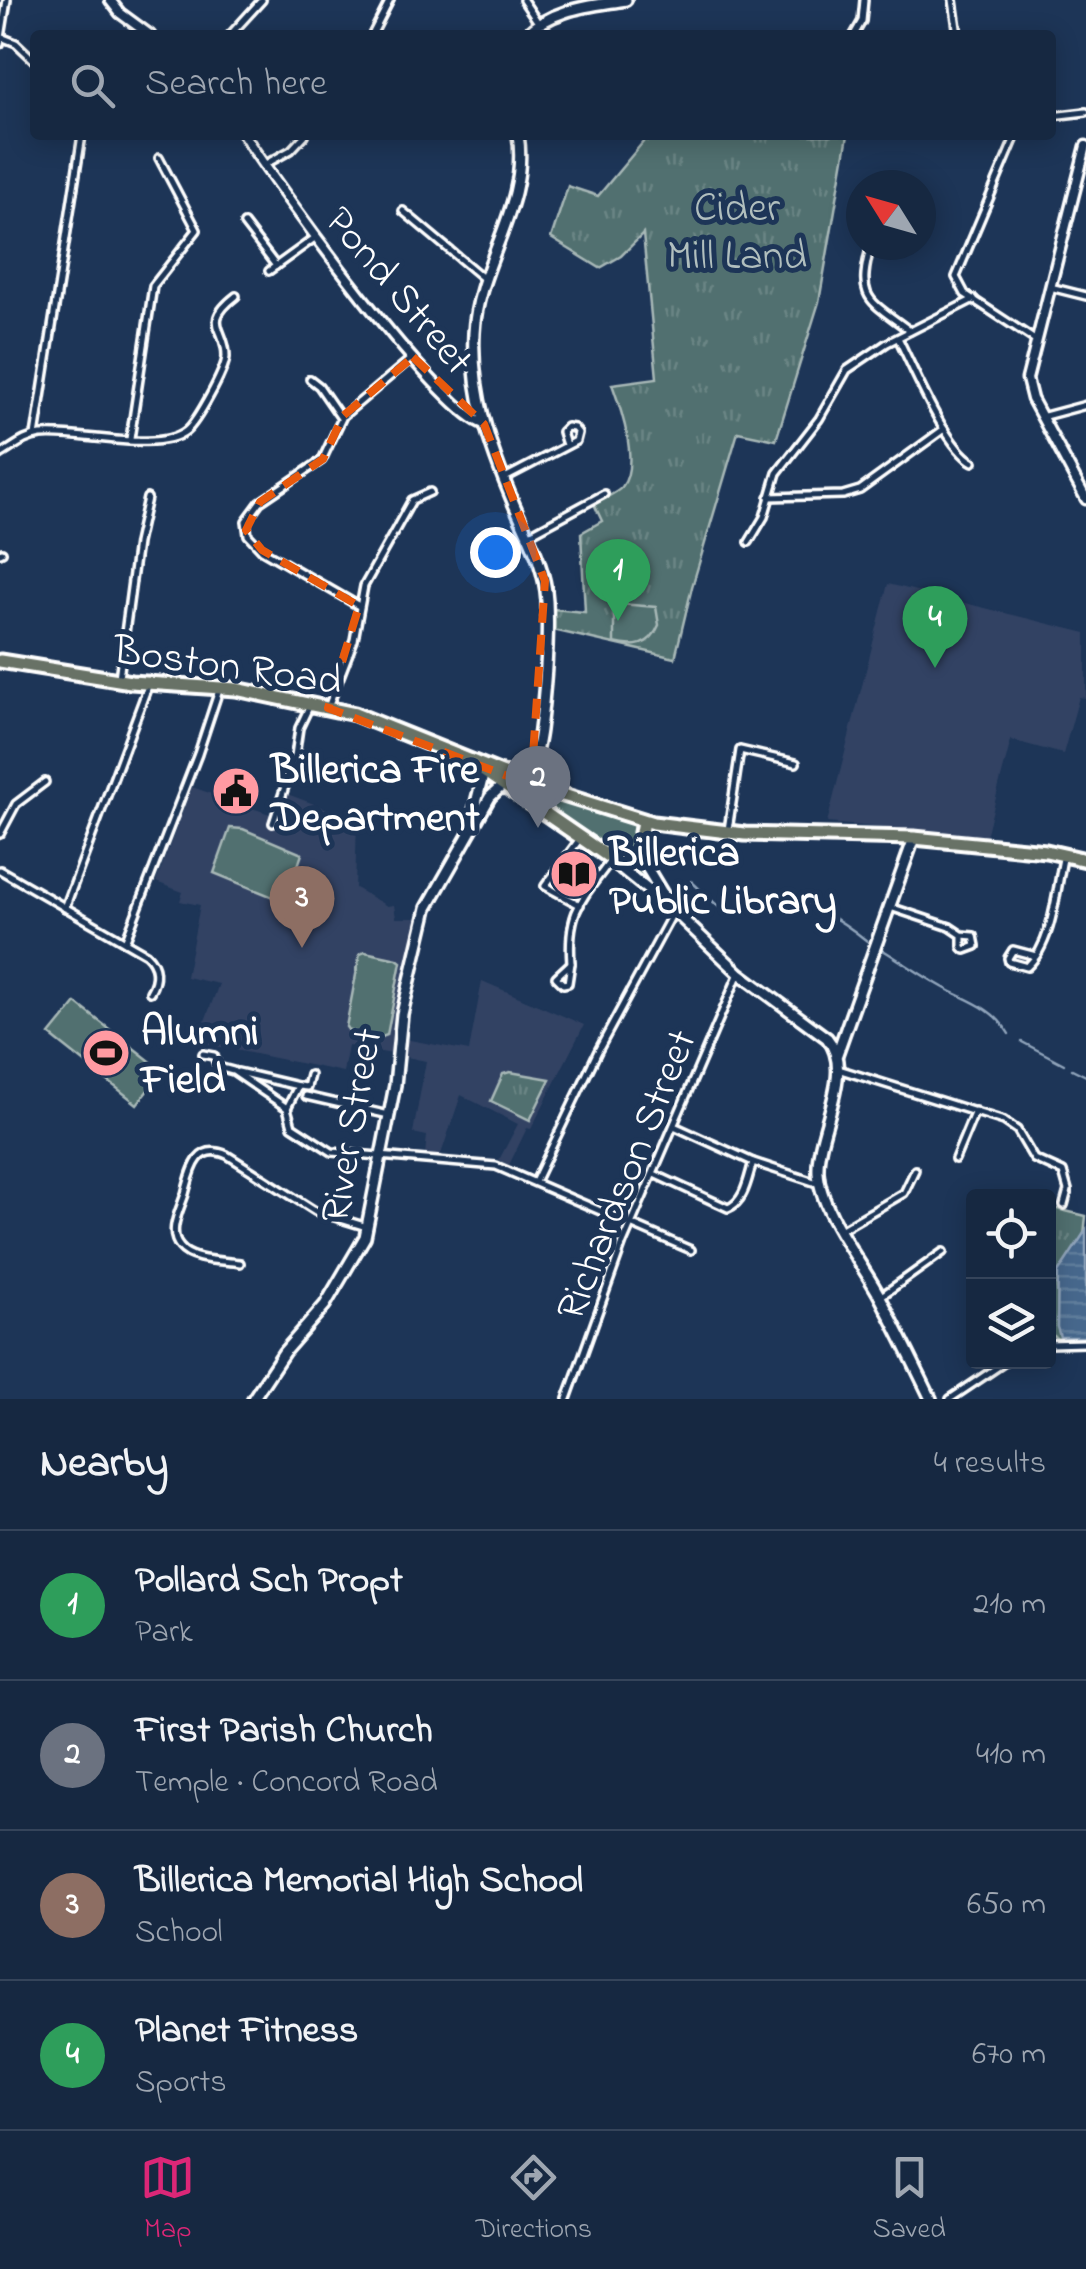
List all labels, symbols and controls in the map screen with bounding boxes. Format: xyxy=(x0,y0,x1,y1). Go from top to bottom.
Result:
search box xyxy=(30,30,1056,140)
text: Search here xyxy=(145,57,327,113)
icon: search xyxy=(65,58,120,113)
north arrow xyxy=(846,170,936,260)
park label: Cider Mill Land xyxy=(667,179,807,288)
street label: Pond Street xyxy=(309,194,487,390)
your location xyxy=(470,527,521,578)
pin: 1 xyxy=(586,538,650,621)
pin: 4 xyxy=(902,586,968,668)
street label: Boston Road xyxy=(108,621,345,714)
place label: Billerica Fire Department xyxy=(269,741,480,850)
pin: 2 xyxy=(506,746,570,828)
public building icon: Billerica Fire Department xyxy=(210,765,262,817)
place label: Billerica Public Library xyxy=(607,824,837,933)
library icon: Billerica Public Library xyxy=(548,848,600,900)
pin: 3 xyxy=(270,866,334,948)
place label: Alumni Field xyxy=(139,1003,259,1112)
street label: Richardson Street xyxy=(542,1021,714,1330)
street label: River Street xyxy=(306,1024,401,1228)
sports icon: Alumni Field xyxy=(80,1027,132,1079)
map controls xyxy=(966,1189,1056,1369)
button: locate xyxy=(966,1189,1056,1279)
button: layers xyxy=(966,1279,1056,1369)
text: Nearby xyxy=(40,1434,168,1495)
text: 4 results xyxy=(934,1441,1046,1488)
text: Pollard Sch Propt xyxy=(135,1554,403,1610)
text: 1 xyxy=(67,1582,78,1629)
text: 210 m xyxy=(973,1582,1046,1629)
text: Park xyxy=(135,1610,193,1657)
text: First Parish Church xyxy=(135,1704,433,1760)
text: 2 xyxy=(65,1732,80,1779)
text: 410 m xyxy=(976,1732,1046,1779)
text: Temple · Concord Road xyxy=(135,1760,438,1807)
text: Billerica Memorial High School xyxy=(135,1854,583,1910)
text: 3 xyxy=(66,1882,79,1929)
text: 650 m xyxy=(967,1882,1046,1929)
text: School xyxy=(135,1910,223,1957)
text: Planet Fitness xyxy=(135,2004,358,2060)
text: 4 xyxy=(66,2032,79,2079)
text: 670 m xyxy=(972,2032,1046,2079)
text: Sports xyxy=(135,2060,227,2107)
tab: Map xyxy=(140,2150,195,2251)
tab: Directions xyxy=(476,2150,592,2251)
tab: Saved xyxy=(873,2150,946,2251)

